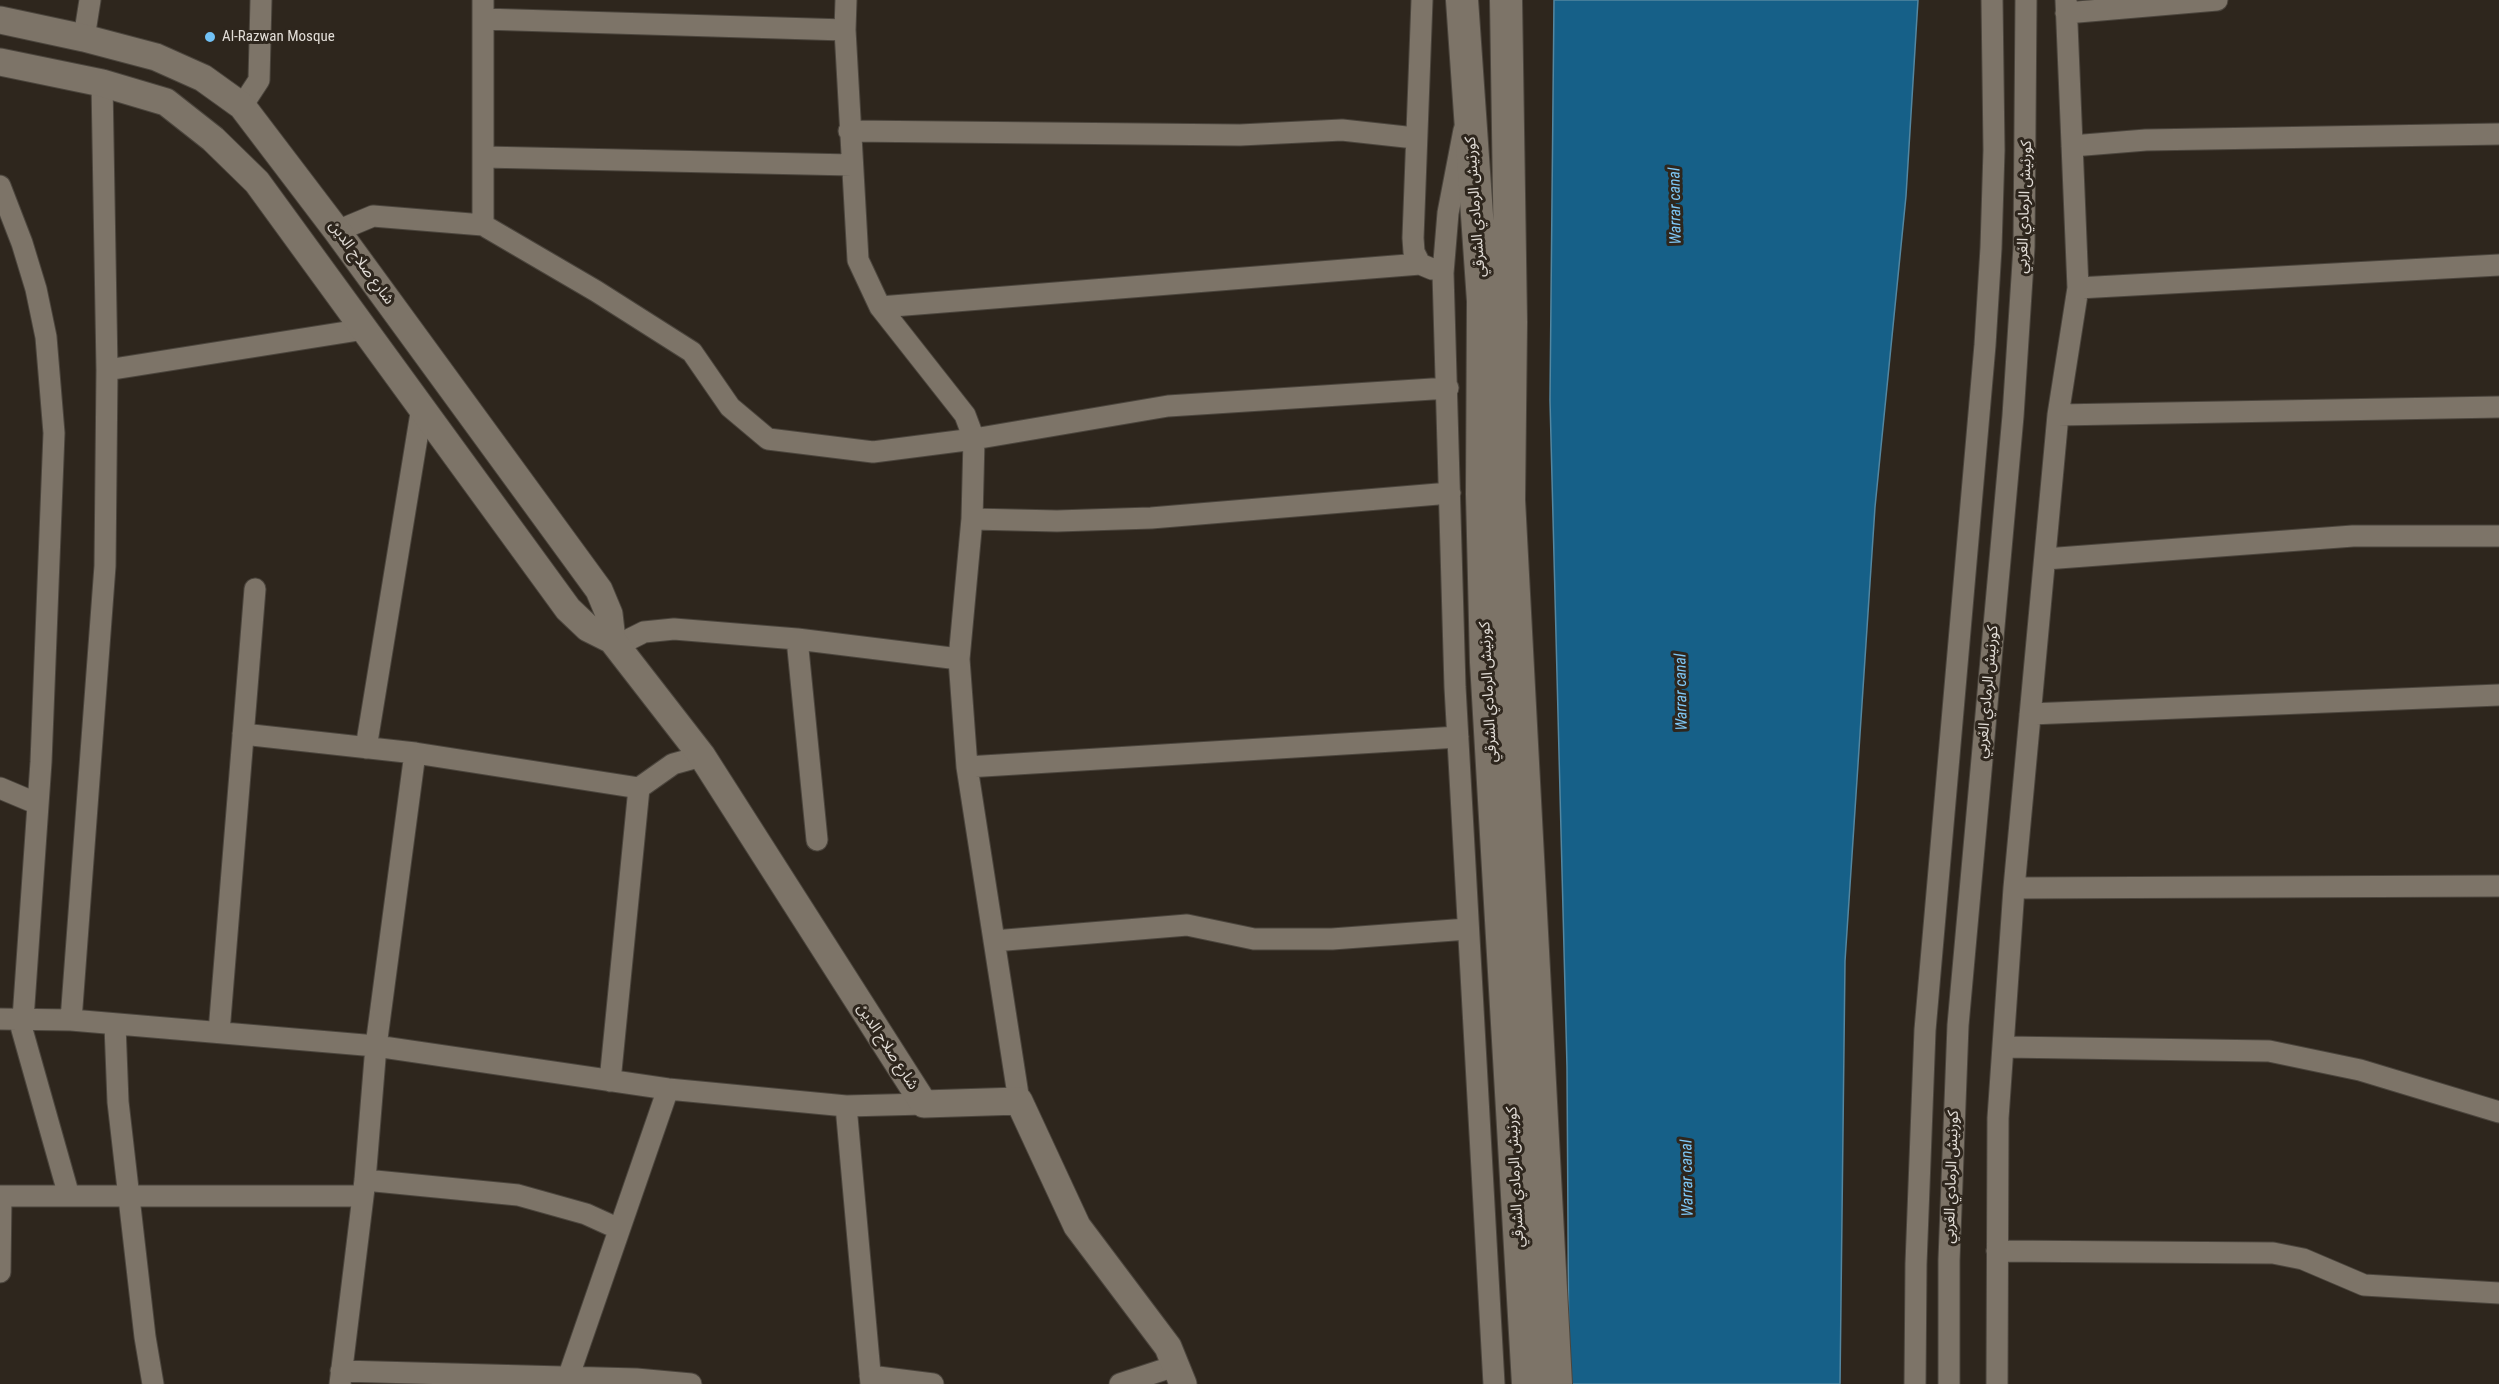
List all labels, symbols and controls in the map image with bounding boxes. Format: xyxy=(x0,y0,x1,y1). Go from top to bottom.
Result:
place label: Al-Razwan Mosque xyxy=(222,28,335,46)
marker: Al-Razwan Mosque xyxy=(203,30,217,44)
street label: كورنيش الرمادي الشرقي xyxy=(1462,136,1490,278)
street label: كورنيش الرمادي الغربي xyxy=(2014,140,2036,274)
water label: Warrar canal xyxy=(1666,167,1686,245)
street label: شارع صلاح الدين xyxy=(325,218,397,308)
street label: كورنيش الرمادي الشرقي xyxy=(1476,621,1502,763)
street label: كورنيش الرمادي الغربي xyxy=(1973,625,2003,759)
water label: Warrar canal xyxy=(1672,653,1692,731)
street label: شارع صلاح الدين xyxy=(852,1001,922,1093)
street label: كورنيش الرمادي الشرقي xyxy=(1503,1106,1529,1248)
street label: كورنيش الرمادي الغربي xyxy=(1941,1110,1963,1244)
water label: Warrar canal xyxy=(1678,1139,1698,1217)

